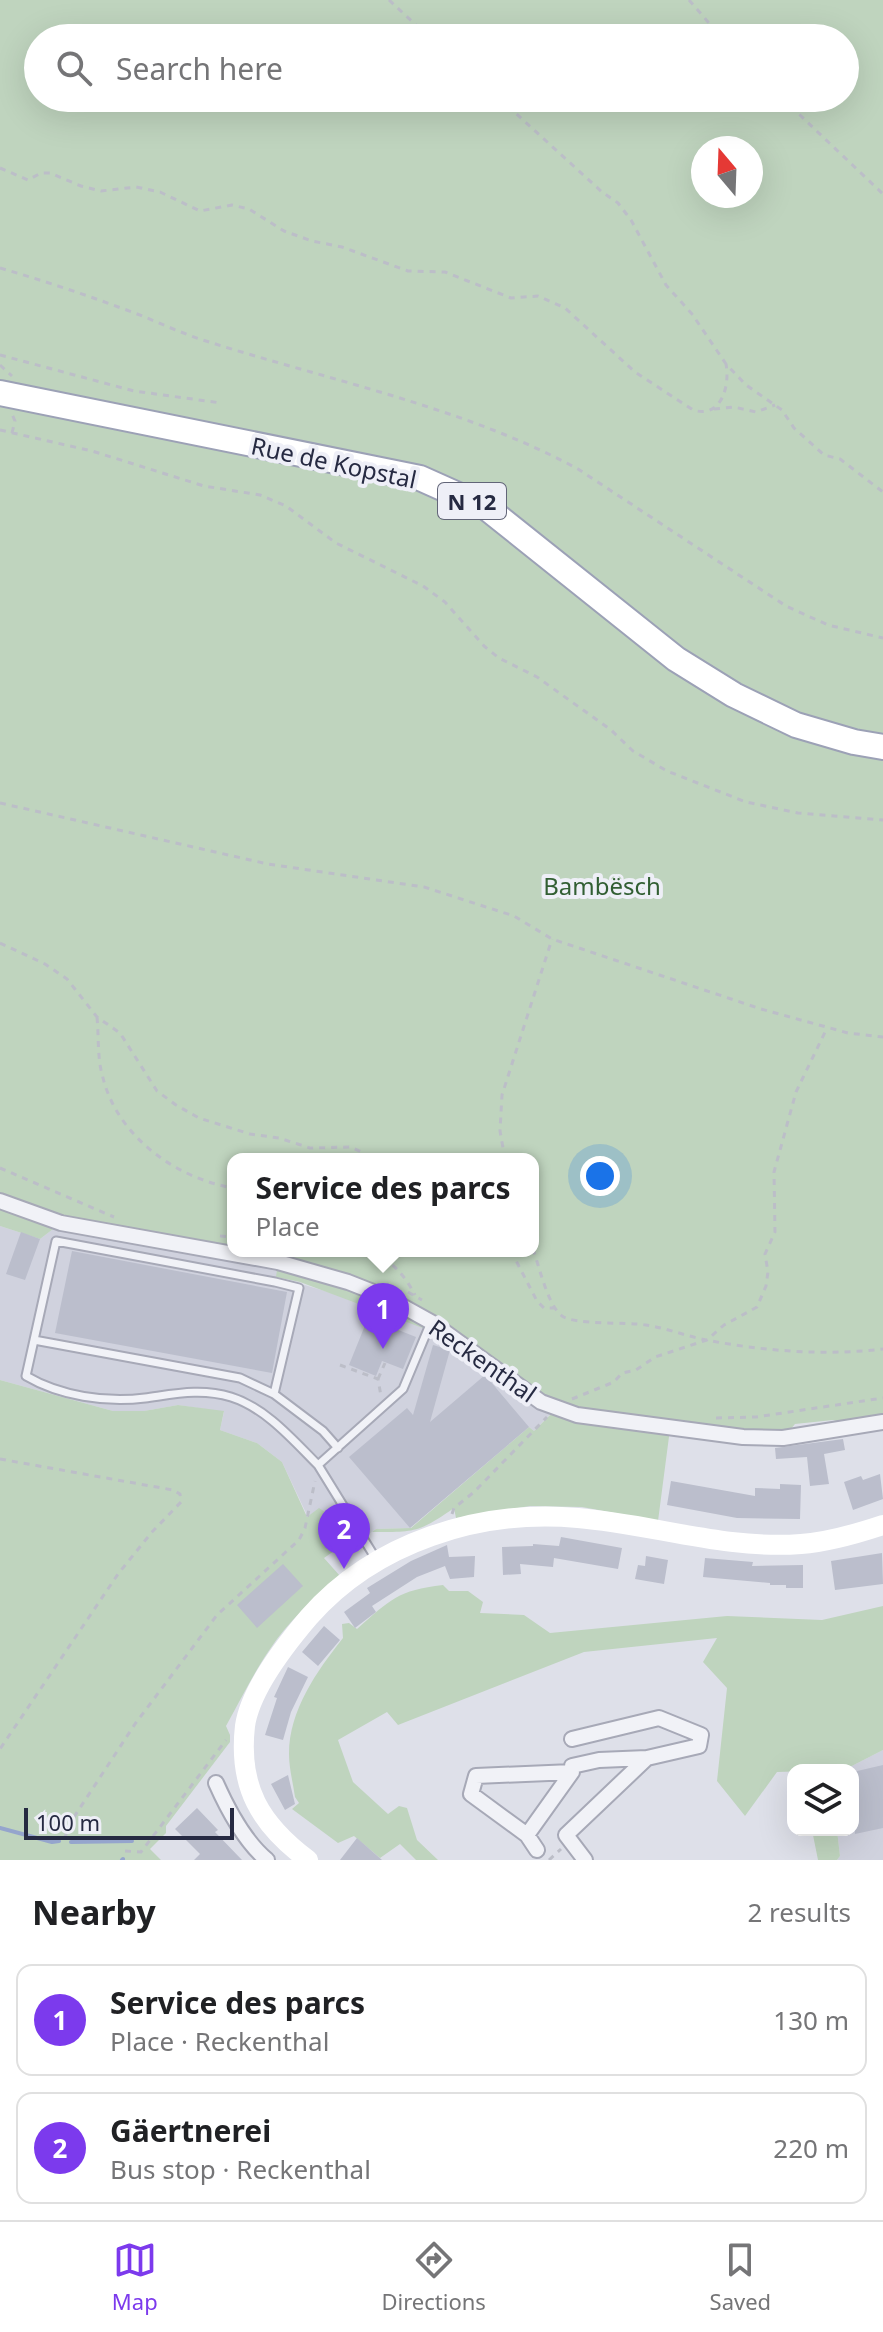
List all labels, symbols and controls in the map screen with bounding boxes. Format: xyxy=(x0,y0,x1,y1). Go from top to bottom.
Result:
search box xyxy=(24,24,859,112)
icon: search xyxy=(52,46,96,90)
text: Search here xyxy=(116,48,283,89)
north arrow xyxy=(691,136,763,208)
street label: Rue de Kopstal xyxy=(248,428,420,496)
road number: N 12 xyxy=(438,483,506,519)
park label: Bambësch xyxy=(543,869,661,902)
popup xyxy=(227,1153,539,1257)
your location xyxy=(580,1156,620,1196)
text: Service des parcs xyxy=(255,1167,511,1208)
text: Place xyxy=(255,1208,320,1244)
pin: 1 xyxy=(357,1283,409,1349)
street label: Reckenthal xyxy=(423,1311,543,1409)
pin: 2 xyxy=(318,1503,370,1569)
map controls xyxy=(787,1764,859,1836)
button: layers xyxy=(787,1764,859,1836)
scale bar xyxy=(24,1804,234,1840)
text: 100 m xyxy=(36,1807,100,1837)
text: Nearby xyxy=(32,1889,156,1935)
text: 2 results xyxy=(747,1894,851,1930)
text: Service des parcs xyxy=(110,1982,365,2023)
text: 1 xyxy=(53,2002,67,2038)
text: 130 m xyxy=(773,2002,849,2038)
text: Place · Reckenthal xyxy=(110,2023,329,2059)
text: Gäertnerei xyxy=(110,2110,271,2151)
text: 2 xyxy=(53,2130,67,2166)
text: 220 m xyxy=(773,2130,849,2166)
text: Bus stop · Reckenthal xyxy=(110,2151,371,2187)
tab: Map xyxy=(112,2238,158,2316)
tab: Directions xyxy=(381,2238,486,2316)
tab: Saved xyxy=(710,2238,771,2316)

